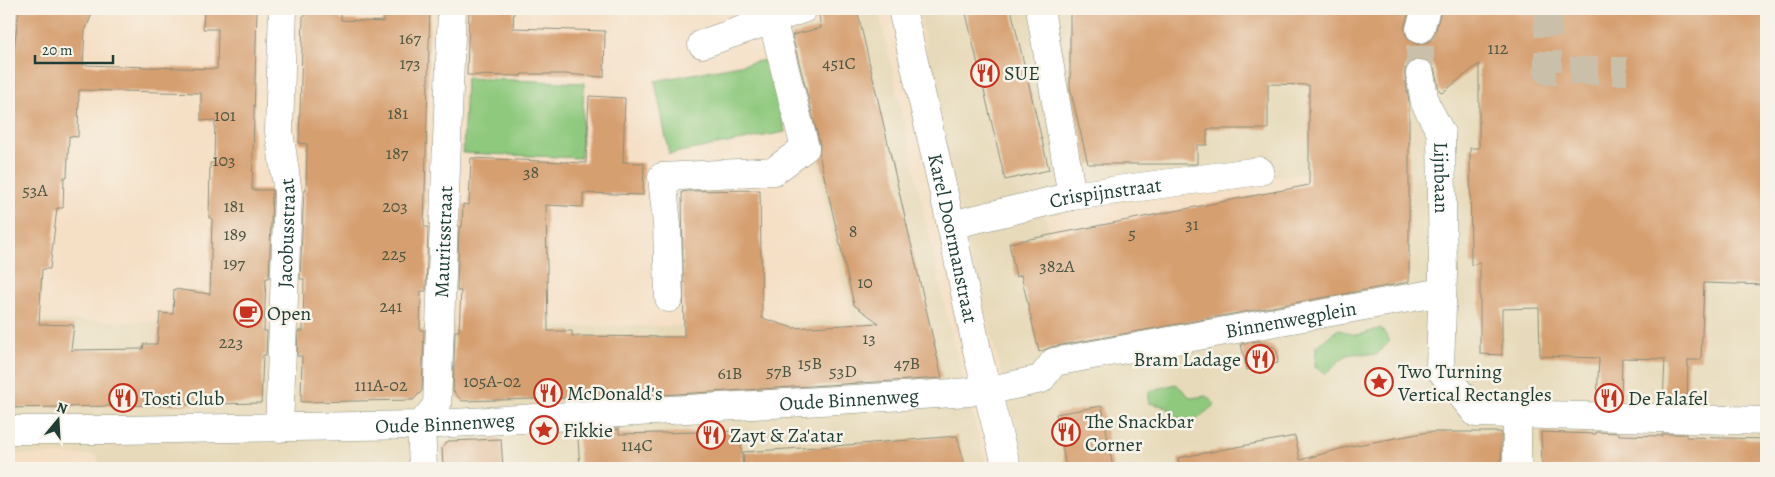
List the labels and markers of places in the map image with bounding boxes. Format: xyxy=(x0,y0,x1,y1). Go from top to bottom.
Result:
restaurant icon: SUE xyxy=(970,58,1000,88)
place label: SUE xyxy=(1004,60,1040,87)
cafe icon: Open xyxy=(233,298,263,328)
place label: Open xyxy=(267,300,311,327)
restaurant icon: Bram Ladage xyxy=(1245,344,1275,374)
place label: Bram Ladage xyxy=(1133,346,1241,373)
place label: Two Turning Vertical Rectangles xyxy=(1397,358,1552,408)
place icon: Two Turning Vertical Rectangles xyxy=(1364,367,1394,397)
restaurant icon: McDonald's xyxy=(533,378,563,408)
place label: McDonald's xyxy=(567,380,663,407)
restaurant icon: Tosti Club xyxy=(108,383,138,413)
restaurant icon: De Falafel xyxy=(1594,383,1624,413)
place label: Tosti Club xyxy=(142,385,224,412)
place label: De Falafel xyxy=(1628,385,1708,412)
place label: The Snackbar Corner xyxy=(1085,408,1194,458)
place icon: Fikkie xyxy=(529,415,559,445)
place label: Fikkie xyxy=(563,417,613,444)
restaurant icon: The Snackbar Corner xyxy=(1051,417,1081,447)
restaurant icon: Zayt & Za'atar xyxy=(696,420,726,450)
place label: Zayt & Za'atar xyxy=(730,422,844,449)

